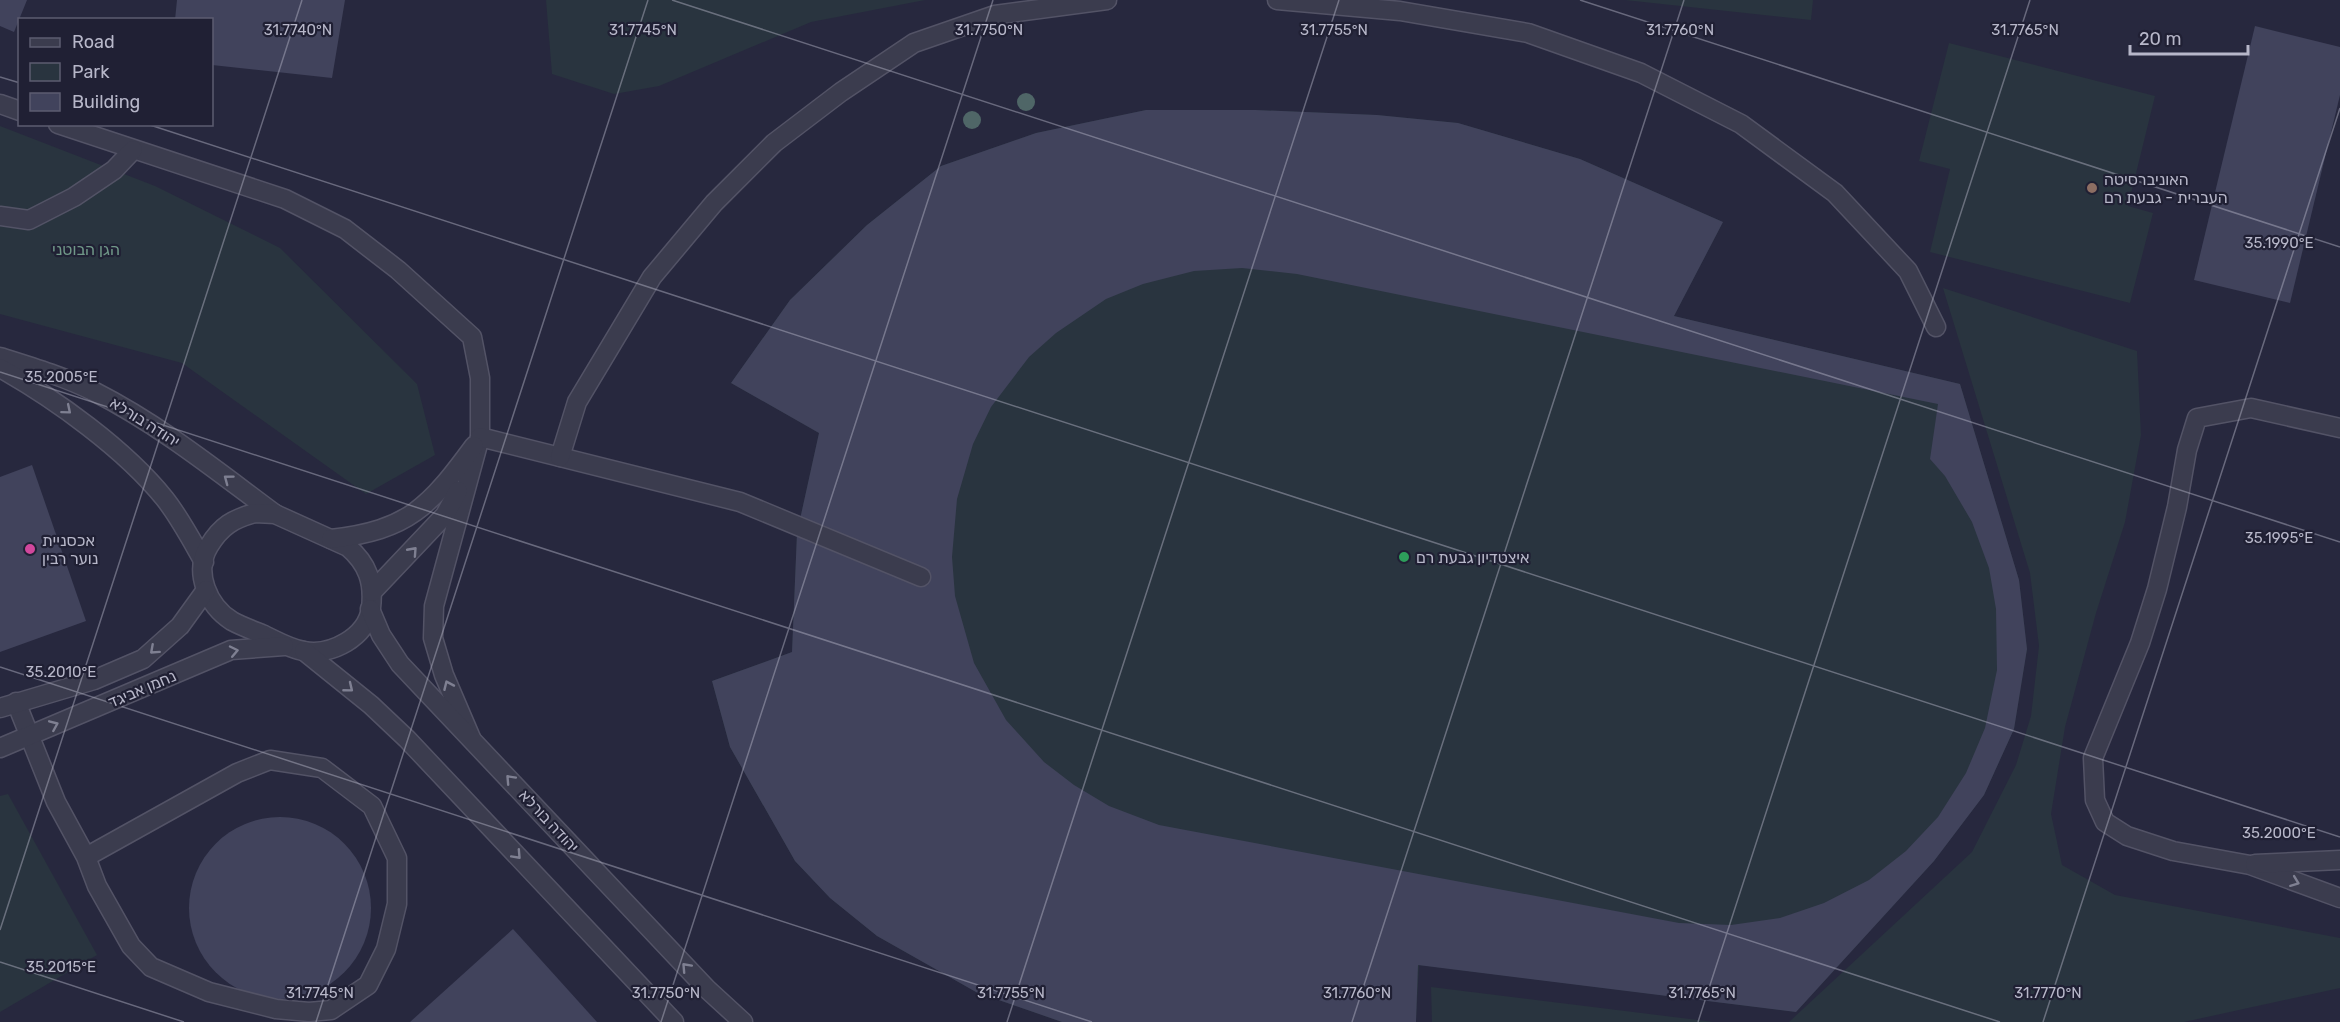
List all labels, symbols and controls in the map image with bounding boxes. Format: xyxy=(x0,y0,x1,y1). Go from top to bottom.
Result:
legend xyxy=(18,18,213,126)
scale bar xyxy=(2130,18,2248,56)
text: 31.7740°N xyxy=(264,21,332,39)
text: 31.7745°N xyxy=(609,21,677,39)
text: 31.7750°N xyxy=(955,21,1023,39)
text: 31.7755°N xyxy=(1300,21,1368,39)
text: 31.7760°N xyxy=(1646,21,1714,39)
text: 31.7765°N xyxy=(1991,21,2059,39)
text: 20 m xyxy=(2139,28,2181,50)
text: Road xyxy=(72,31,115,53)
text: Park xyxy=(72,61,110,83)
text: Building xyxy=(72,91,140,113)
place label: האוניברסיטה העברית - גבעת רם xyxy=(2104,170,2228,207)
marker: האוניברסיטה העברית - גבעת רם xyxy=(2085,181,2099,195)
text: 35.1990°E xyxy=(2244,234,2314,252)
park label: הגן הבוטני xyxy=(52,240,120,259)
text: 35.2005°E xyxy=(24,368,98,386)
street label: יהודה בורלא xyxy=(107,393,183,451)
one-way arrow xyxy=(60,403,71,414)
one-way arrow xyxy=(224,475,235,486)
text: 35.1995°E xyxy=(2245,529,2313,547)
place label: אכסניית נוער רבין xyxy=(42,531,98,568)
marker: אכסניית נוער רבין xyxy=(23,542,37,556)
one-way arrow xyxy=(406,546,417,557)
place label: איצטדיון גבעת רם xyxy=(1416,548,1530,567)
marker: איצטדיון גבעת רם xyxy=(1397,550,1411,564)
one-way arrow xyxy=(150,643,161,654)
one-way arrow xyxy=(229,645,239,658)
text: 35.2010°E xyxy=(26,663,96,681)
street label: נחמן אביגד xyxy=(105,666,179,712)
one-way arrow xyxy=(342,680,353,691)
one-way arrow xyxy=(443,680,455,691)
one-way arrow xyxy=(48,720,59,732)
one-way arrow xyxy=(506,775,517,786)
street label: יהודה בורלא xyxy=(515,786,583,856)
text: 35.2000°E xyxy=(2242,824,2316,842)
one-way arrow xyxy=(509,848,520,859)
one-way arrow xyxy=(2289,874,2300,887)
text: 35.2015°E xyxy=(26,958,96,976)
one-way arrow xyxy=(682,963,693,974)
text: 31.7745°N xyxy=(286,984,354,1002)
text: 31.7750°N xyxy=(632,984,700,1002)
text: 31.7755°N xyxy=(977,984,1045,1002)
text: 31.7760°N xyxy=(1323,984,1391,1002)
text: 31.7765°N xyxy=(1668,984,1736,1002)
text: 31.7770°N xyxy=(2014,984,2082,1002)

